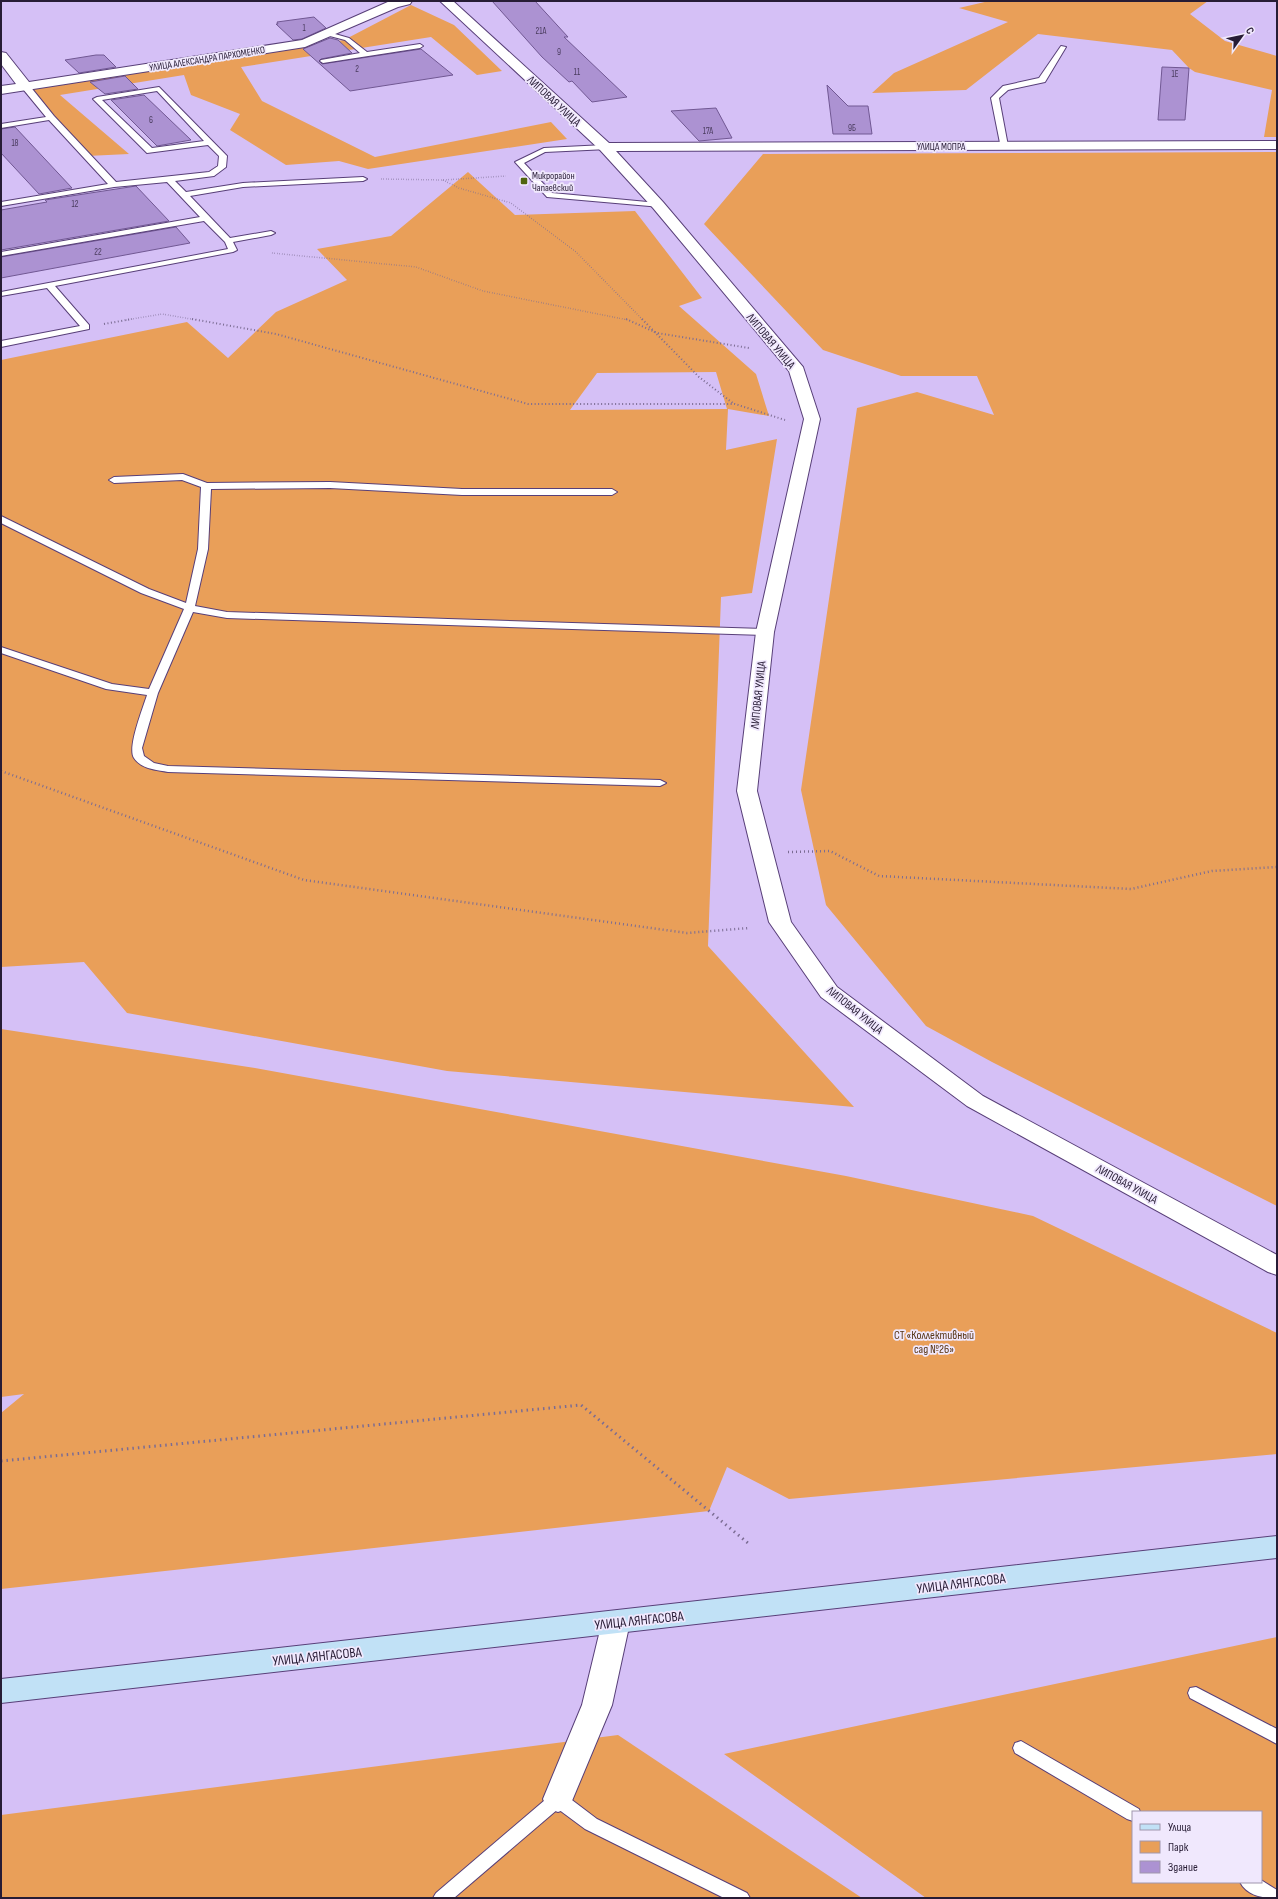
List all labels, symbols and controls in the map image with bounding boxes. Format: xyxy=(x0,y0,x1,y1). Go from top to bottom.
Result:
north arrow xyxy=(1222,16,1262,56)
house number: 1 xyxy=(302,23,306,34)
text: С xyxy=(1243,25,1257,37)
house number: 21А xyxy=(536,26,547,37)
street label: УЛИЦА АЛЕКСАНДРА ПАРХОМЕНКО xyxy=(148,44,266,74)
house number: 9 xyxy=(557,47,561,58)
house number: 2 xyxy=(355,64,359,75)
house number: 11 xyxy=(574,67,581,78)
house number: 1Е xyxy=(1172,69,1179,80)
street label: ЛИПОВАЯ УЛИЦА xyxy=(523,72,584,131)
house number: 6 xyxy=(149,115,153,126)
house number: 9Б xyxy=(848,123,856,134)
house number: 17А xyxy=(703,126,713,137)
house number: 18 xyxy=(11,138,19,149)
street label: УЛИЦА МОПРА xyxy=(917,141,966,153)
place label: Микрорайон Чапаевский xyxy=(532,170,575,194)
marker: Микрорайон Чапаевский xyxy=(519,176,529,186)
house number: 12 xyxy=(72,199,79,210)
house number: 22 xyxy=(94,247,102,258)
street label: ЛИПОВАЯ УЛИЦА xyxy=(742,310,799,373)
street label: ЛИПОВАЯ УЛИЦА xyxy=(747,660,770,731)
street label: ЛИПОВАЯ УЛИЦА xyxy=(823,983,886,1038)
street label: ЛИПОВАЯ УЛИЦА xyxy=(1093,1161,1161,1208)
park label: СТ «Коллективный сад №26» xyxy=(894,1328,974,1357)
street label: УЛИЦА ЛЯНГАСОВА xyxy=(916,1569,1007,1597)
street label: УЛИЦА ЛЯНГАСОВА xyxy=(594,1607,685,1634)
street label: УЛИЦА ЛЯНГАСОВА xyxy=(272,1643,363,1670)
legend xyxy=(1132,1811,1262,1883)
text: Улица xyxy=(1168,1820,1192,1835)
text: Парк xyxy=(1168,1840,1189,1855)
text: Здание xyxy=(1168,1860,1198,1875)

